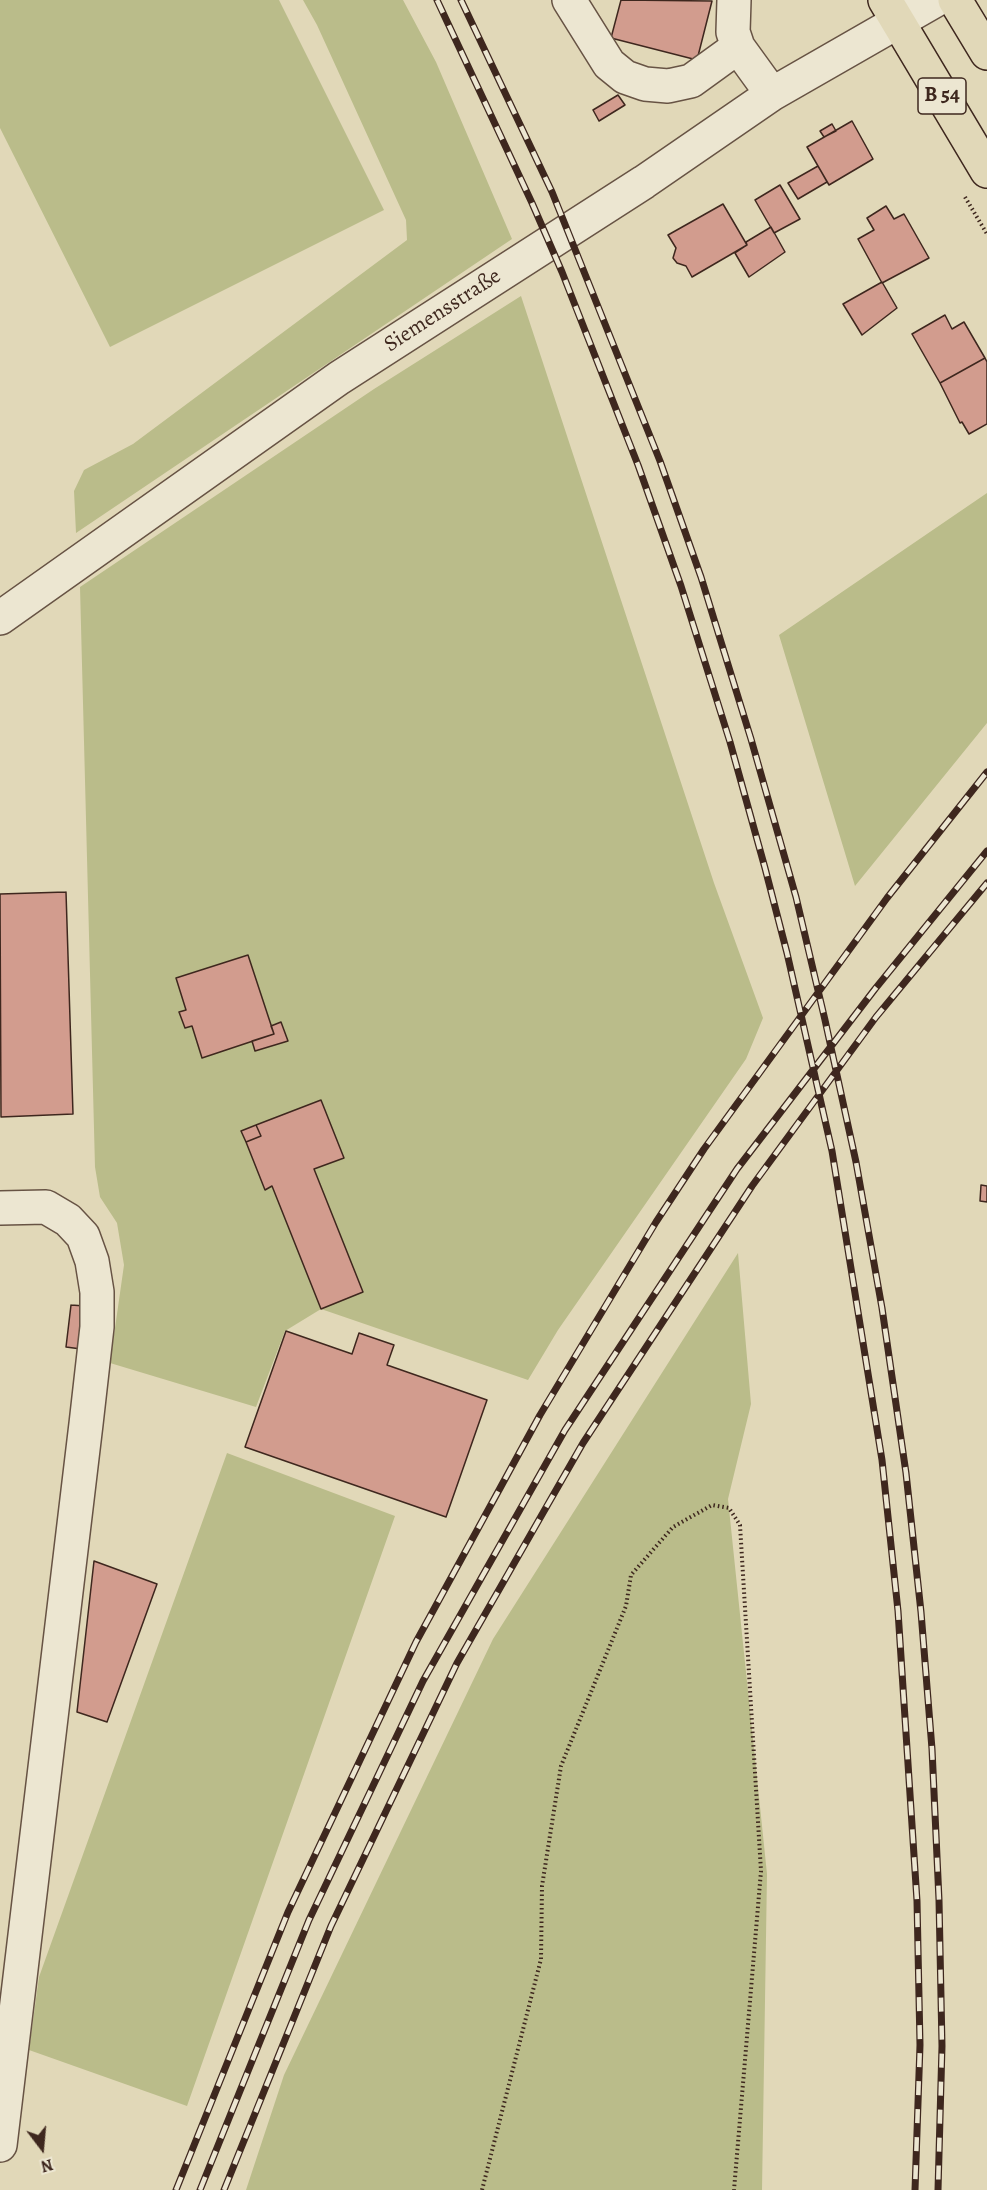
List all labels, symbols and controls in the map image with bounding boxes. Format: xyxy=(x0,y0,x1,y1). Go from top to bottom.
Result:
road number: B 54 xyxy=(918,78,966,114)
street label: Siemensstraße xyxy=(380,263,506,359)
north arrow xyxy=(12,2118,72,2178)
text: N xyxy=(38,2153,56,2177)

